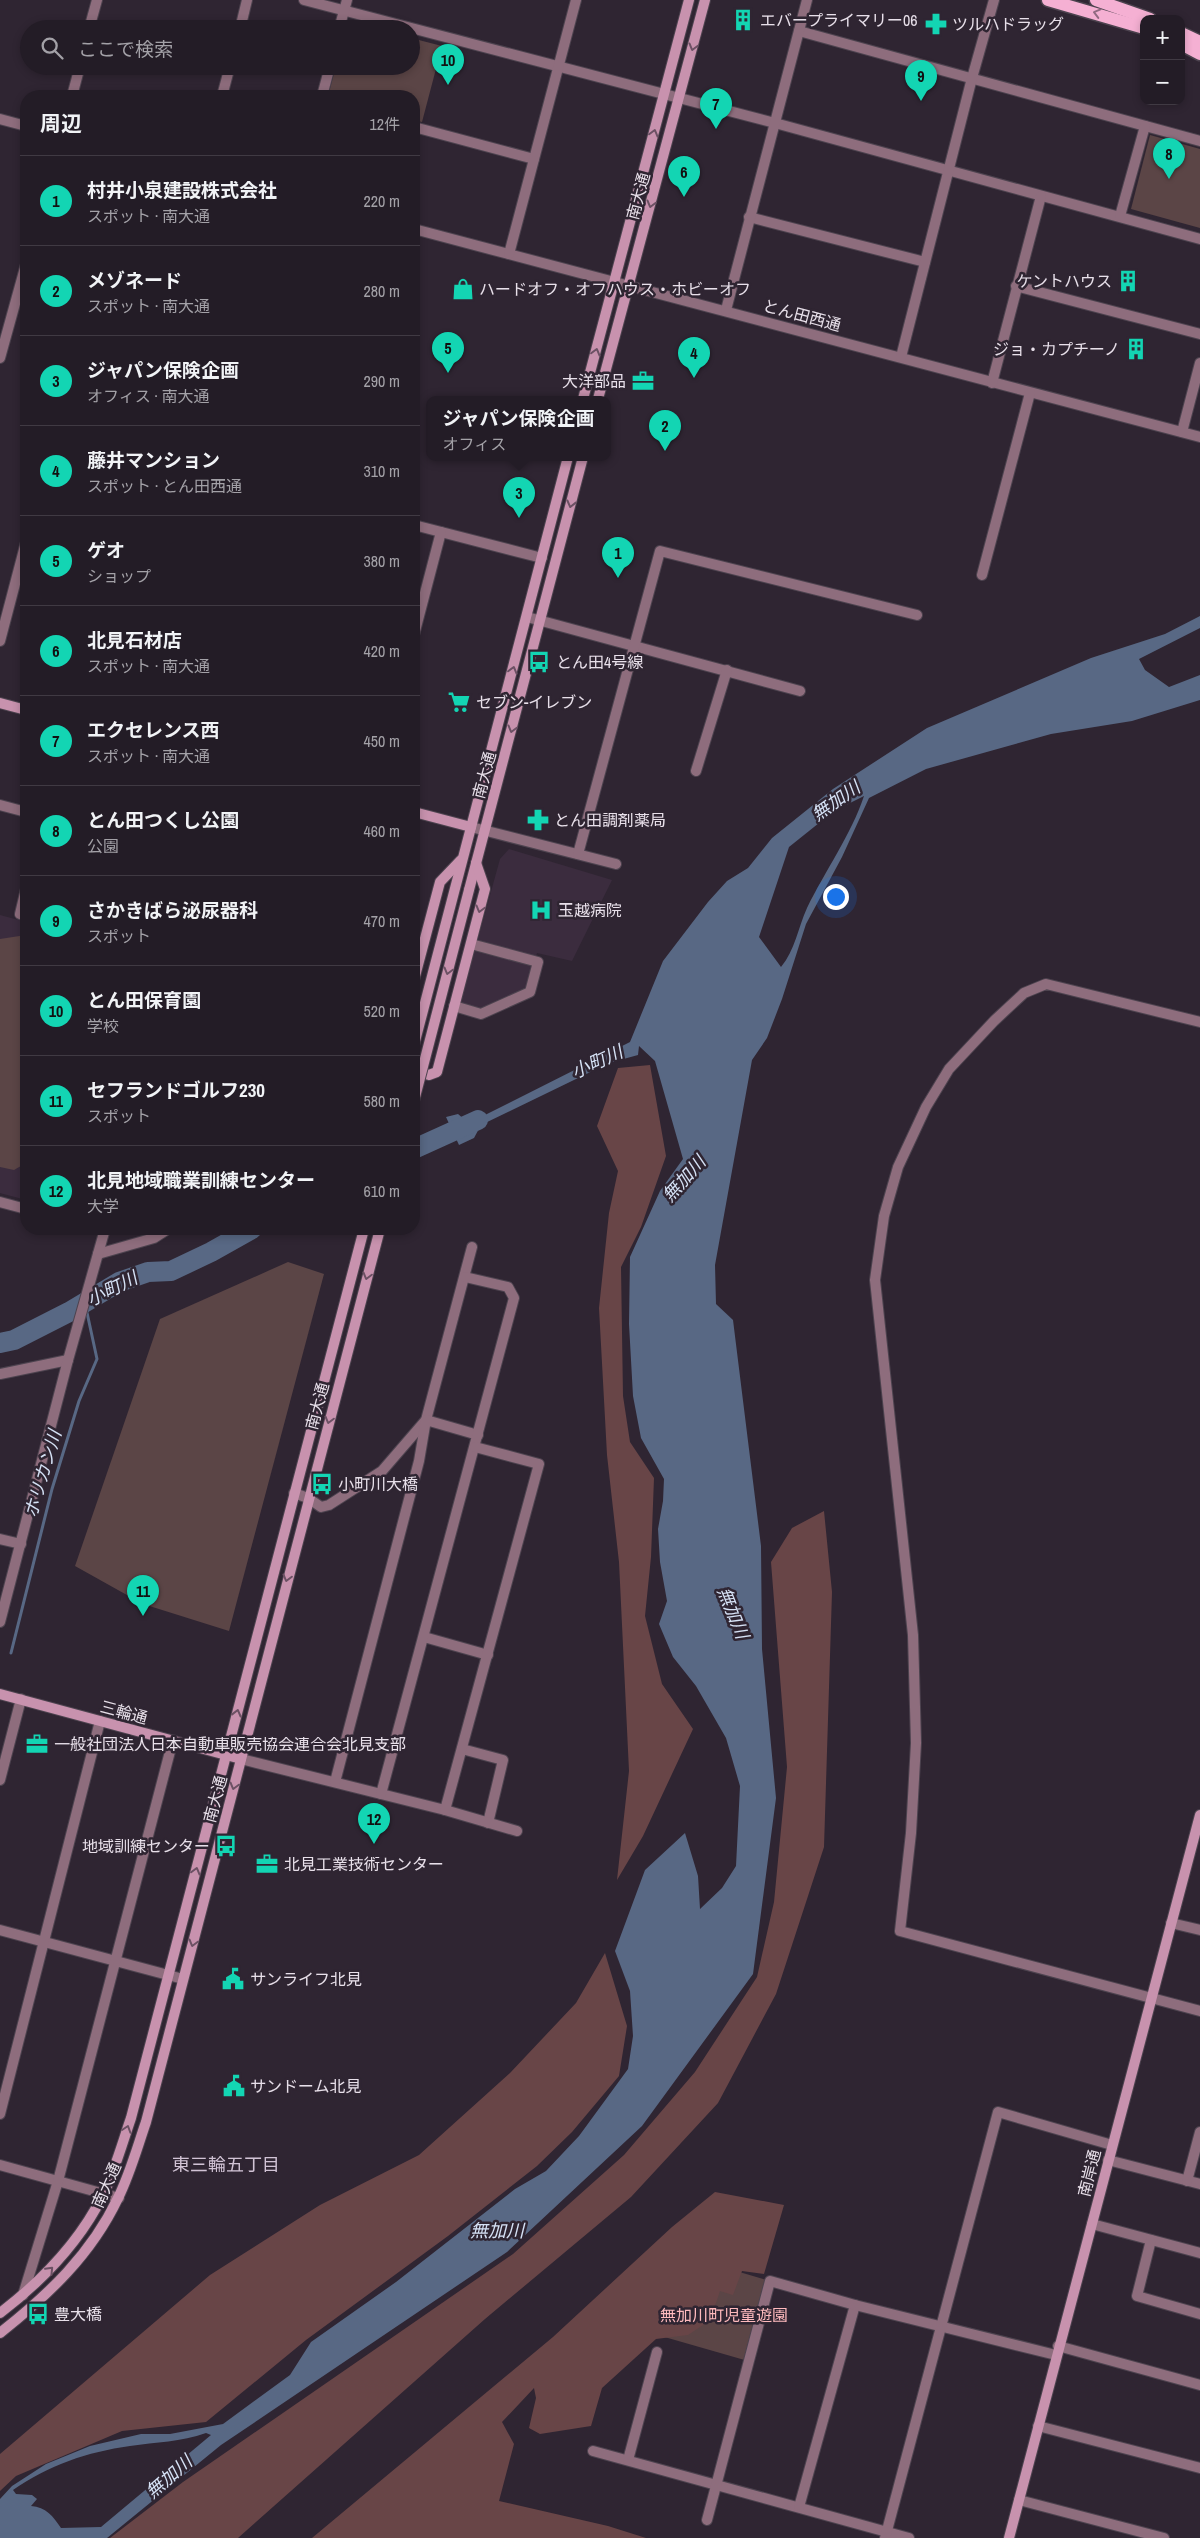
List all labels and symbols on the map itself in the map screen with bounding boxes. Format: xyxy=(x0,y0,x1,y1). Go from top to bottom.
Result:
building icon: エバープライマリー06 xyxy=(730,7,756,33)
place label: エバープライマリー06 xyxy=(760,9,918,31)
one-way arrow xyxy=(1094,9,1102,19)
pharmacy icon: ツルハドラッグ xyxy=(923,11,949,37)
place label: ツルハドラッグ xyxy=(952,13,1064,35)
one-way arrow xyxy=(688,43,699,52)
pin: 10 xyxy=(432,44,464,85)
pin: 9 xyxy=(905,60,937,101)
pin: 7 xyxy=(700,88,732,129)
one-way arrow xyxy=(648,129,659,138)
pin: 8 xyxy=(1153,138,1185,179)
pin: 6 xyxy=(668,156,700,197)
street label: 南大通 xyxy=(621,170,655,222)
one-way arrow xyxy=(646,200,657,209)
building icon: ケントハウス xyxy=(1115,268,1141,294)
place label: ケントハウス xyxy=(1016,270,1112,292)
shop icon: ハードオフ・オフハウス・ホビーオフ xyxy=(450,276,476,302)
place label: ハードオフ・オフハウス・ホビーオフ xyxy=(479,278,751,300)
street label: とん田西通 xyxy=(761,294,843,336)
pin: 5 xyxy=(432,332,464,373)
building icon: ジョ・カプチーノ xyxy=(1123,336,1149,362)
pin: 4 xyxy=(678,337,710,378)
place label: ジョ・カプチーノ xyxy=(993,338,1120,360)
one-way arrow xyxy=(590,349,600,357)
office icon: 大洋部品 xyxy=(630,368,656,394)
place label: 大洋部品 xyxy=(562,370,626,392)
pin: 2 xyxy=(649,410,681,451)
pin: 3 xyxy=(503,477,535,518)
one-way arrow xyxy=(566,500,577,508)
pin: 1 xyxy=(602,537,634,578)
bus stop icon: とん田4号線 xyxy=(526,649,552,675)
place label: とん田4号線 xyxy=(556,651,643,673)
one-way arrow xyxy=(507,667,517,675)
supermarket icon: セブン-イレブン xyxy=(446,689,472,715)
place label: セブン-イレブン xyxy=(476,691,592,713)
one-way arrow xyxy=(507,724,518,733)
street label: 南大通 xyxy=(467,749,501,801)
water label: 無加川 xyxy=(806,774,867,826)
pharmacy icon: とん田調剤薬局 xyxy=(525,807,551,833)
place label: とん田調剤薬局 xyxy=(554,809,666,831)
your location xyxy=(823,884,849,910)
hospital icon: 玉越病院 xyxy=(528,897,554,923)
place label: 玉越病院 xyxy=(558,899,622,921)
one-way arrow xyxy=(475,904,486,913)
one-way arrow xyxy=(443,967,453,975)
water label: 小町川 xyxy=(567,1038,628,1084)
water label: 無加川 xyxy=(656,1149,712,1207)
water label: 小町川 xyxy=(82,1264,143,1312)
one-way arrow xyxy=(363,1271,373,1279)
street label: 南大通 xyxy=(300,1380,334,1432)
one-way arrow xyxy=(324,1416,334,1424)
water label: ホリカン川 xyxy=(18,1425,67,1521)
bus stop icon: 小町川大橋 xyxy=(309,1471,335,1497)
place label: 小町川大橋 xyxy=(338,1473,418,1495)
one-way arrow xyxy=(283,1573,293,1581)
pin: 11 xyxy=(127,1575,159,1616)
water label: 無加川 xyxy=(712,1583,756,1644)
street label: 三輪通 xyxy=(98,1695,150,1729)
one-way arrow xyxy=(232,1710,242,1718)
office icon: 一般社団法人日本自動車販売協会連合会北見支部 xyxy=(24,1731,50,1757)
place label: 一般社団法人日本自動車販売協会連合会北見支部 xyxy=(54,1733,406,1755)
street label: 南大通 xyxy=(198,1773,232,1825)
one-way arrow xyxy=(230,1781,240,1789)
pin: 12 xyxy=(358,1803,390,1844)
bus stop icon: 地域訓練センター xyxy=(213,1833,239,1859)
place label: 地域訓練センター xyxy=(82,1835,210,1857)
office icon: 北見工業技術センター xyxy=(254,1851,280,1877)
place label: 北見工業技術センター xyxy=(284,1853,444,1875)
one-way arrow xyxy=(190,1866,201,1875)
one-way arrow xyxy=(188,1939,199,1947)
public building icon: サンライフ北見 xyxy=(220,1966,246,1992)
place label: サンライフ北見 xyxy=(250,1968,362,1990)
public building icon: サンドーム北見 xyxy=(221,2073,247,2099)
place label: サンドーム北見 xyxy=(250,2075,362,2097)
one-way arrow xyxy=(122,2125,132,2134)
street label: 南岸通 xyxy=(1073,2147,1105,2199)
district label: 東三輪五丁目 xyxy=(172,2152,280,2177)
street label: 南大通 xyxy=(86,2159,126,2211)
water label: 無加川 xyxy=(470,2218,526,2243)
one-way arrow xyxy=(44,2266,53,2275)
bus stop icon: 豊大橋 xyxy=(25,2301,51,2327)
place label: 豊大橋 xyxy=(54,2303,102,2325)
park label: 無加川町児童遊園 xyxy=(660,2304,788,2326)
water label: 無加川 xyxy=(140,2448,199,2504)

